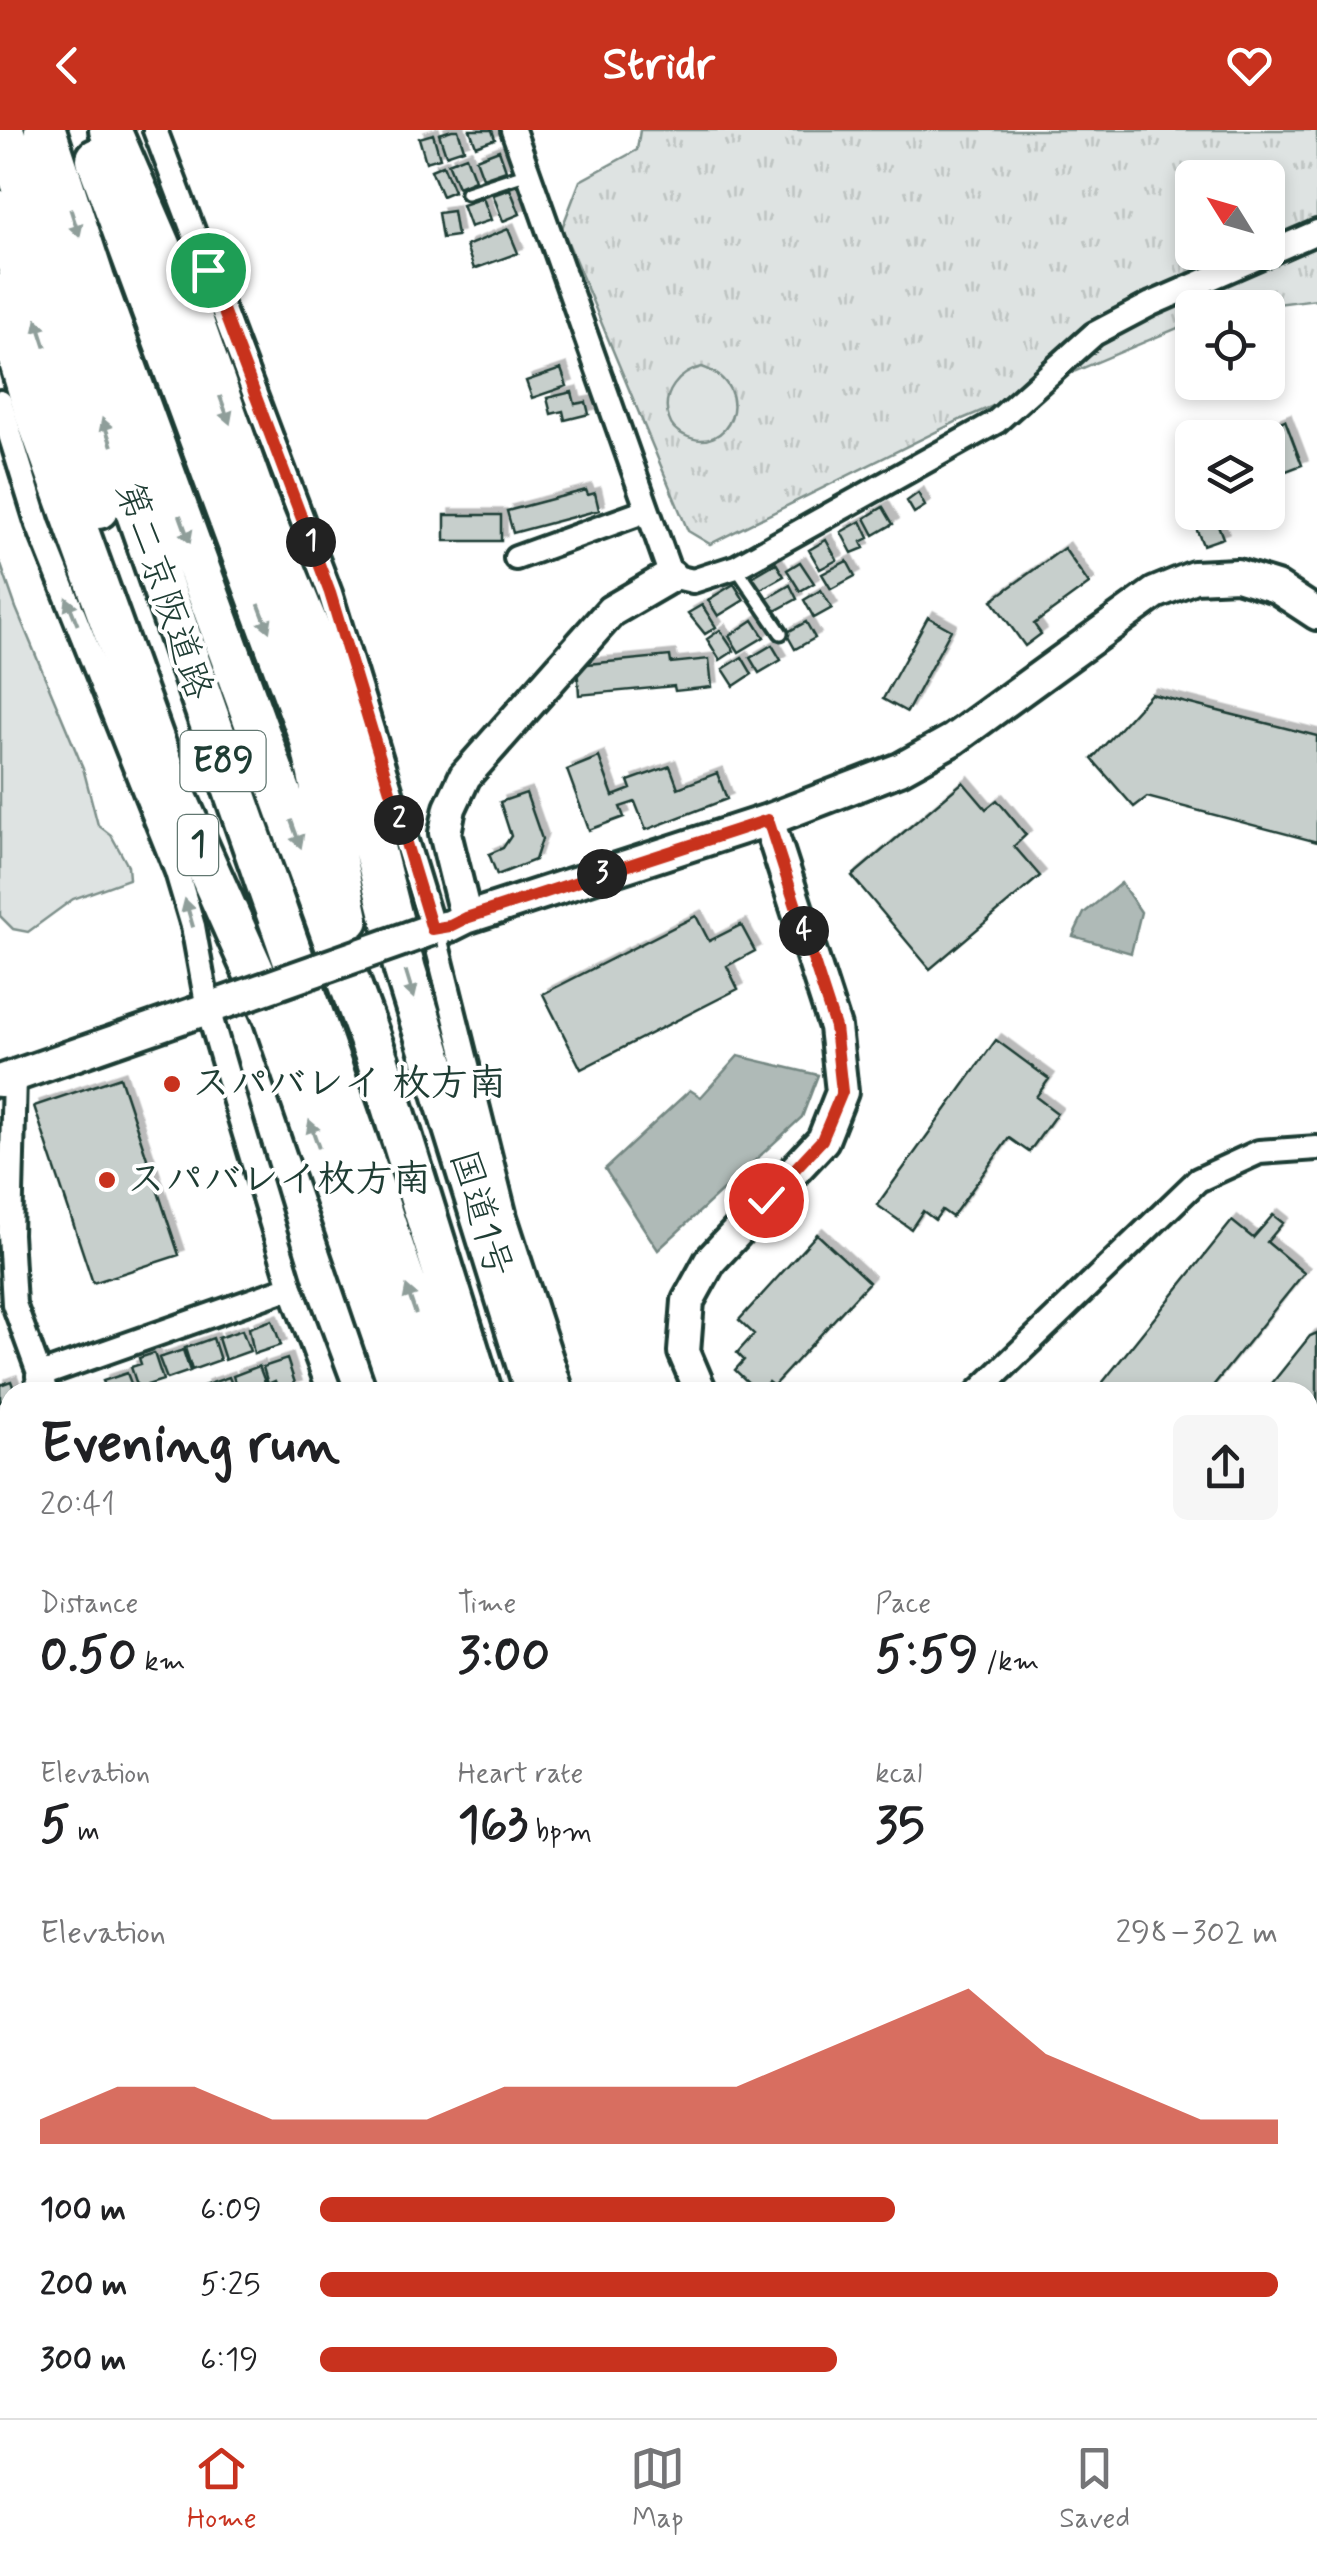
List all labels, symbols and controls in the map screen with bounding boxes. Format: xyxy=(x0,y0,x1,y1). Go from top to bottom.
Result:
text: Stridr xyxy=(602,36,715,95)
icon: back xyxy=(40,38,95,93)
icon: heart xyxy=(1222,38,1277,93)
north arrow xyxy=(1175,160,1285,270)
map controls xyxy=(1175,160,1285,530)
one-way arrow xyxy=(69,208,84,238)
pin xyxy=(166,228,251,313)
icon: arrive xyxy=(181,243,236,298)
button: locate xyxy=(1175,290,1285,400)
one-way arrow xyxy=(32,318,47,348)
one-way arrow xyxy=(218,396,233,426)
one-way arrow xyxy=(99,416,114,446)
button: layers xyxy=(1175,420,1285,530)
street label: 第二京阪道路 xyxy=(103,475,223,707)
one-way arrow xyxy=(178,514,193,544)
pin: 1 xyxy=(286,517,336,567)
text: 1 xyxy=(305,523,317,560)
one-way arrow xyxy=(64,596,80,625)
one-way arrow xyxy=(257,603,272,633)
road number: E89 xyxy=(180,731,266,791)
pin: 2 xyxy=(374,795,424,845)
text: 2 xyxy=(392,801,406,838)
road number: 1 xyxy=(178,815,218,875)
one-way arrow xyxy=(289,820,304,850)
pin: 3 xyxy=(577,849,627,899)
text: 3 xyxy=(596,855,608,892)
one-way arrow xyxy=(181,898,196,928)
pin: 4 xyxy=(779,906,829,956)
text: 4 xyxy=(796,912,812,949)
one-way arrow xyxy=(403,970,418,1001)
place label: スパバレイ 枚方南 xyxy=(192,1060,506,1109)
marker: スパバレイ 枚方南 xyxy=(161,1073,183,1095)
one-way arrow xyxy=(306,1119,321,1149)
street label: 国道1号 xyxy=(437,1144,523,1284)
place label: スパバレイ枚方南 xyxy=(127,1156,431,1205)
pin xyxy=(724,1158,809,1243)
marker: スパバレイ枚方南 xyxy=(96,1169,118,1191)
icon: check xyxy=(739,1173,794,1228)
one-way arrow xyxy=(403,1285,418,1315)
text: Evening run xyxy=(40,1410,340,1482)
button: share xyxy=(1173,1415,1278,1520)
text: 20:41 xyxy=(40,1484,115,1526)
text: Distance xyxy=(40,1586,138,1623)
text: Time xyxy=(458,1586,516,1623)
text: Pace xyxy=(875,1586,931,1623)
text: 0.50 xyxy=(40,1623,137,1689)
text: 3:00 xyxy=(458,1623,550,1689)
text: 5:59 xyxy=(875,1623,978,1689)
text: km xyxy=(137,1644,185,1681)
text: /km xyxy=(978,1644,1039,1681)
text: Elevation xyxy=(40,1756,150,1793)
text: Heart rate xyxy=(458,1756,583,1793)
text: kcal xyxy=(875,1756,922,1793)
text: 5 xyxy=(40,1793,70,1859)
text: 163 xyxy=(458,1793,528,1859)
text: 35 xyxy=(875,1793,925,1859)
text: m xyxy=(70,1814,100,1851)
text: bpm xyxy=(528,1814,592,1851)
text: Elevation xyxy=(40,1912,166,1954)
text: 298–302 m xyxy=(1115,1912,1278,1954)
text: 100 m xyxy=(40,2189,126,2231)
text: 6:09 xyxy=(200,2189,262,2231)
text: 200 m xyxy=(40,2264,127,2306)
text: 5:25 xyxy=(200,2264,260,2306)
text: 300 m xyxy=(40,2339,126,2381)
text: 6:19 xyxy=(200,2339,258,2381)
tab: Home xyxy=(187,2441,257,2538)
tab: Map xyxy=(630,2441,685,2538)
tab: Saved xyxy=(1059,2441,1130,2538)

